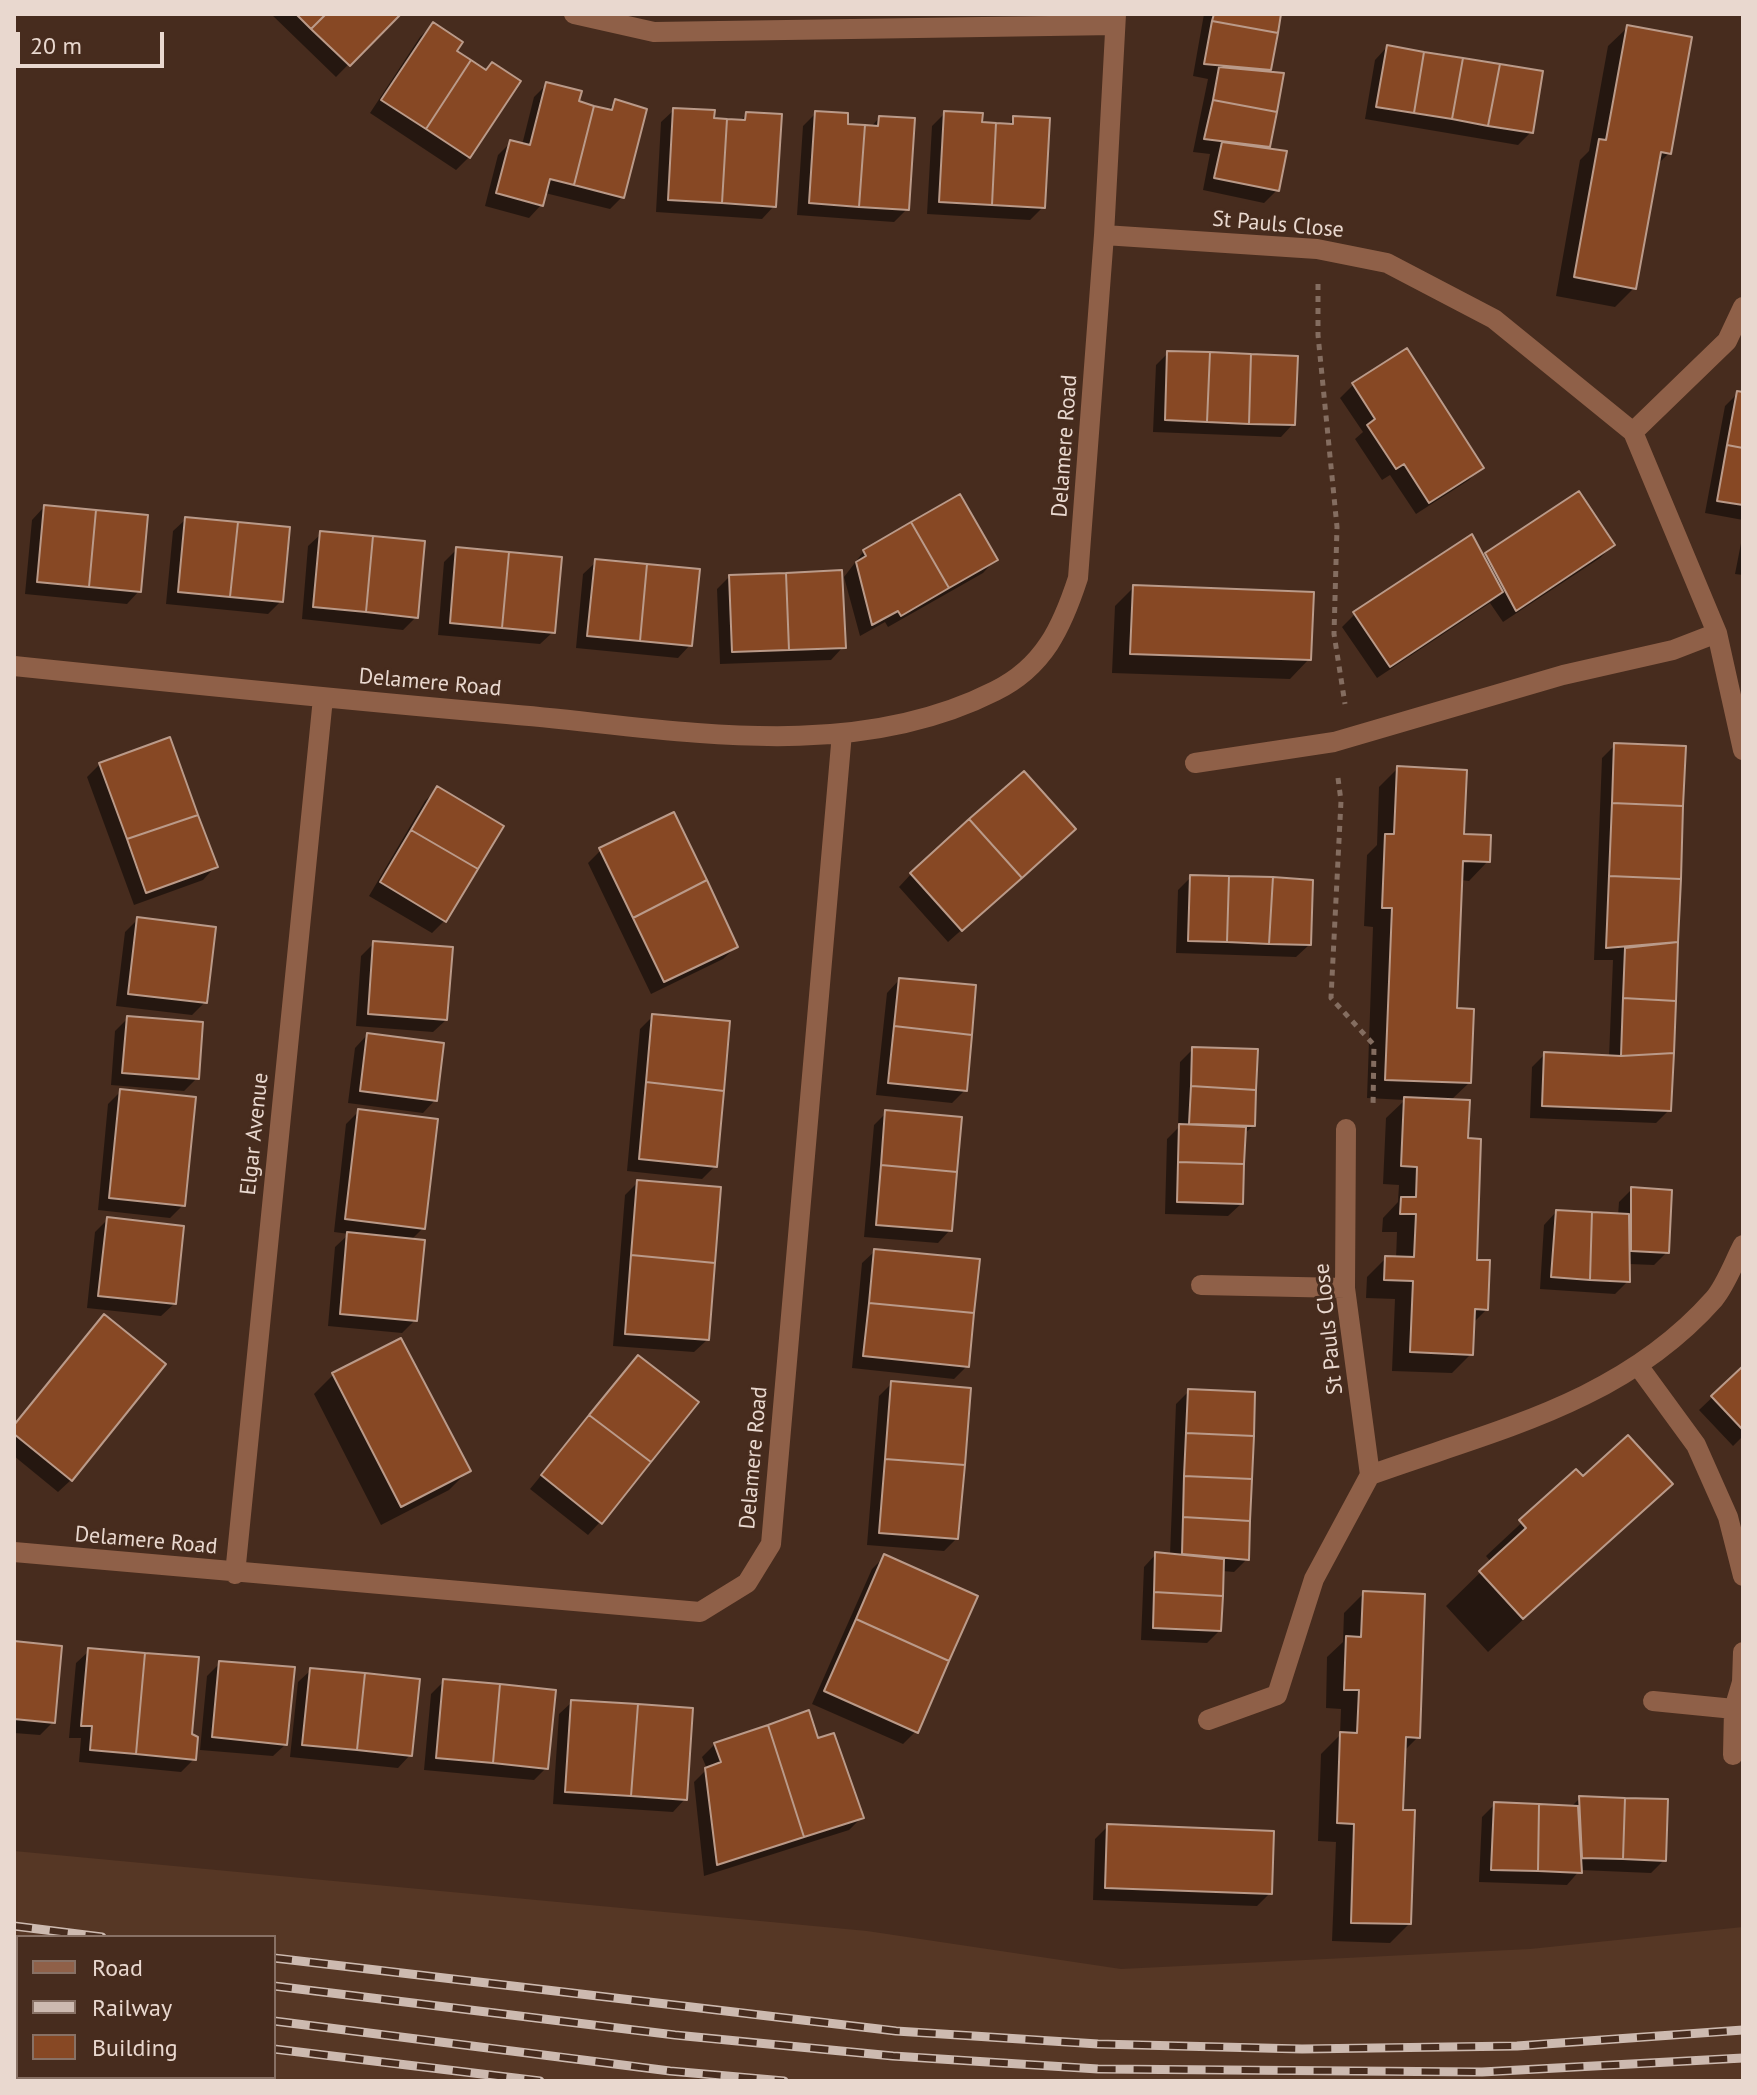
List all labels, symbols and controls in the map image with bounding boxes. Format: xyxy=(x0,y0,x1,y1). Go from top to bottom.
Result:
scale bar xyxy=(20,16,168,66)
text: 20 m xyxy=(30,30,82,61)
street label: St Pauls Close xyxy=(1211,206,1345,244)
street label: Delamere Road xyxy=(1047,374,1083,518)
street label: Delamere Road xyxy=(358,664,502,702)
street label: Elgar Avenue xyxy=(235,1071,275,1197)
street label: St Pauls Close xyxy=(1309,1262,1349,1396)
street label: Delamere Road xyxy=(735,1386,773,1530)
street label: Delamere Road xyxy=(74,1522,218,1560)
legend xyxy=(16,1935,276,2079)
text: Road xyxy=(92,1952,143,1983)
text: Railway xyxy=(92,1992,172,2023)
text: Building xyxy=(92,2032,178,2063)

